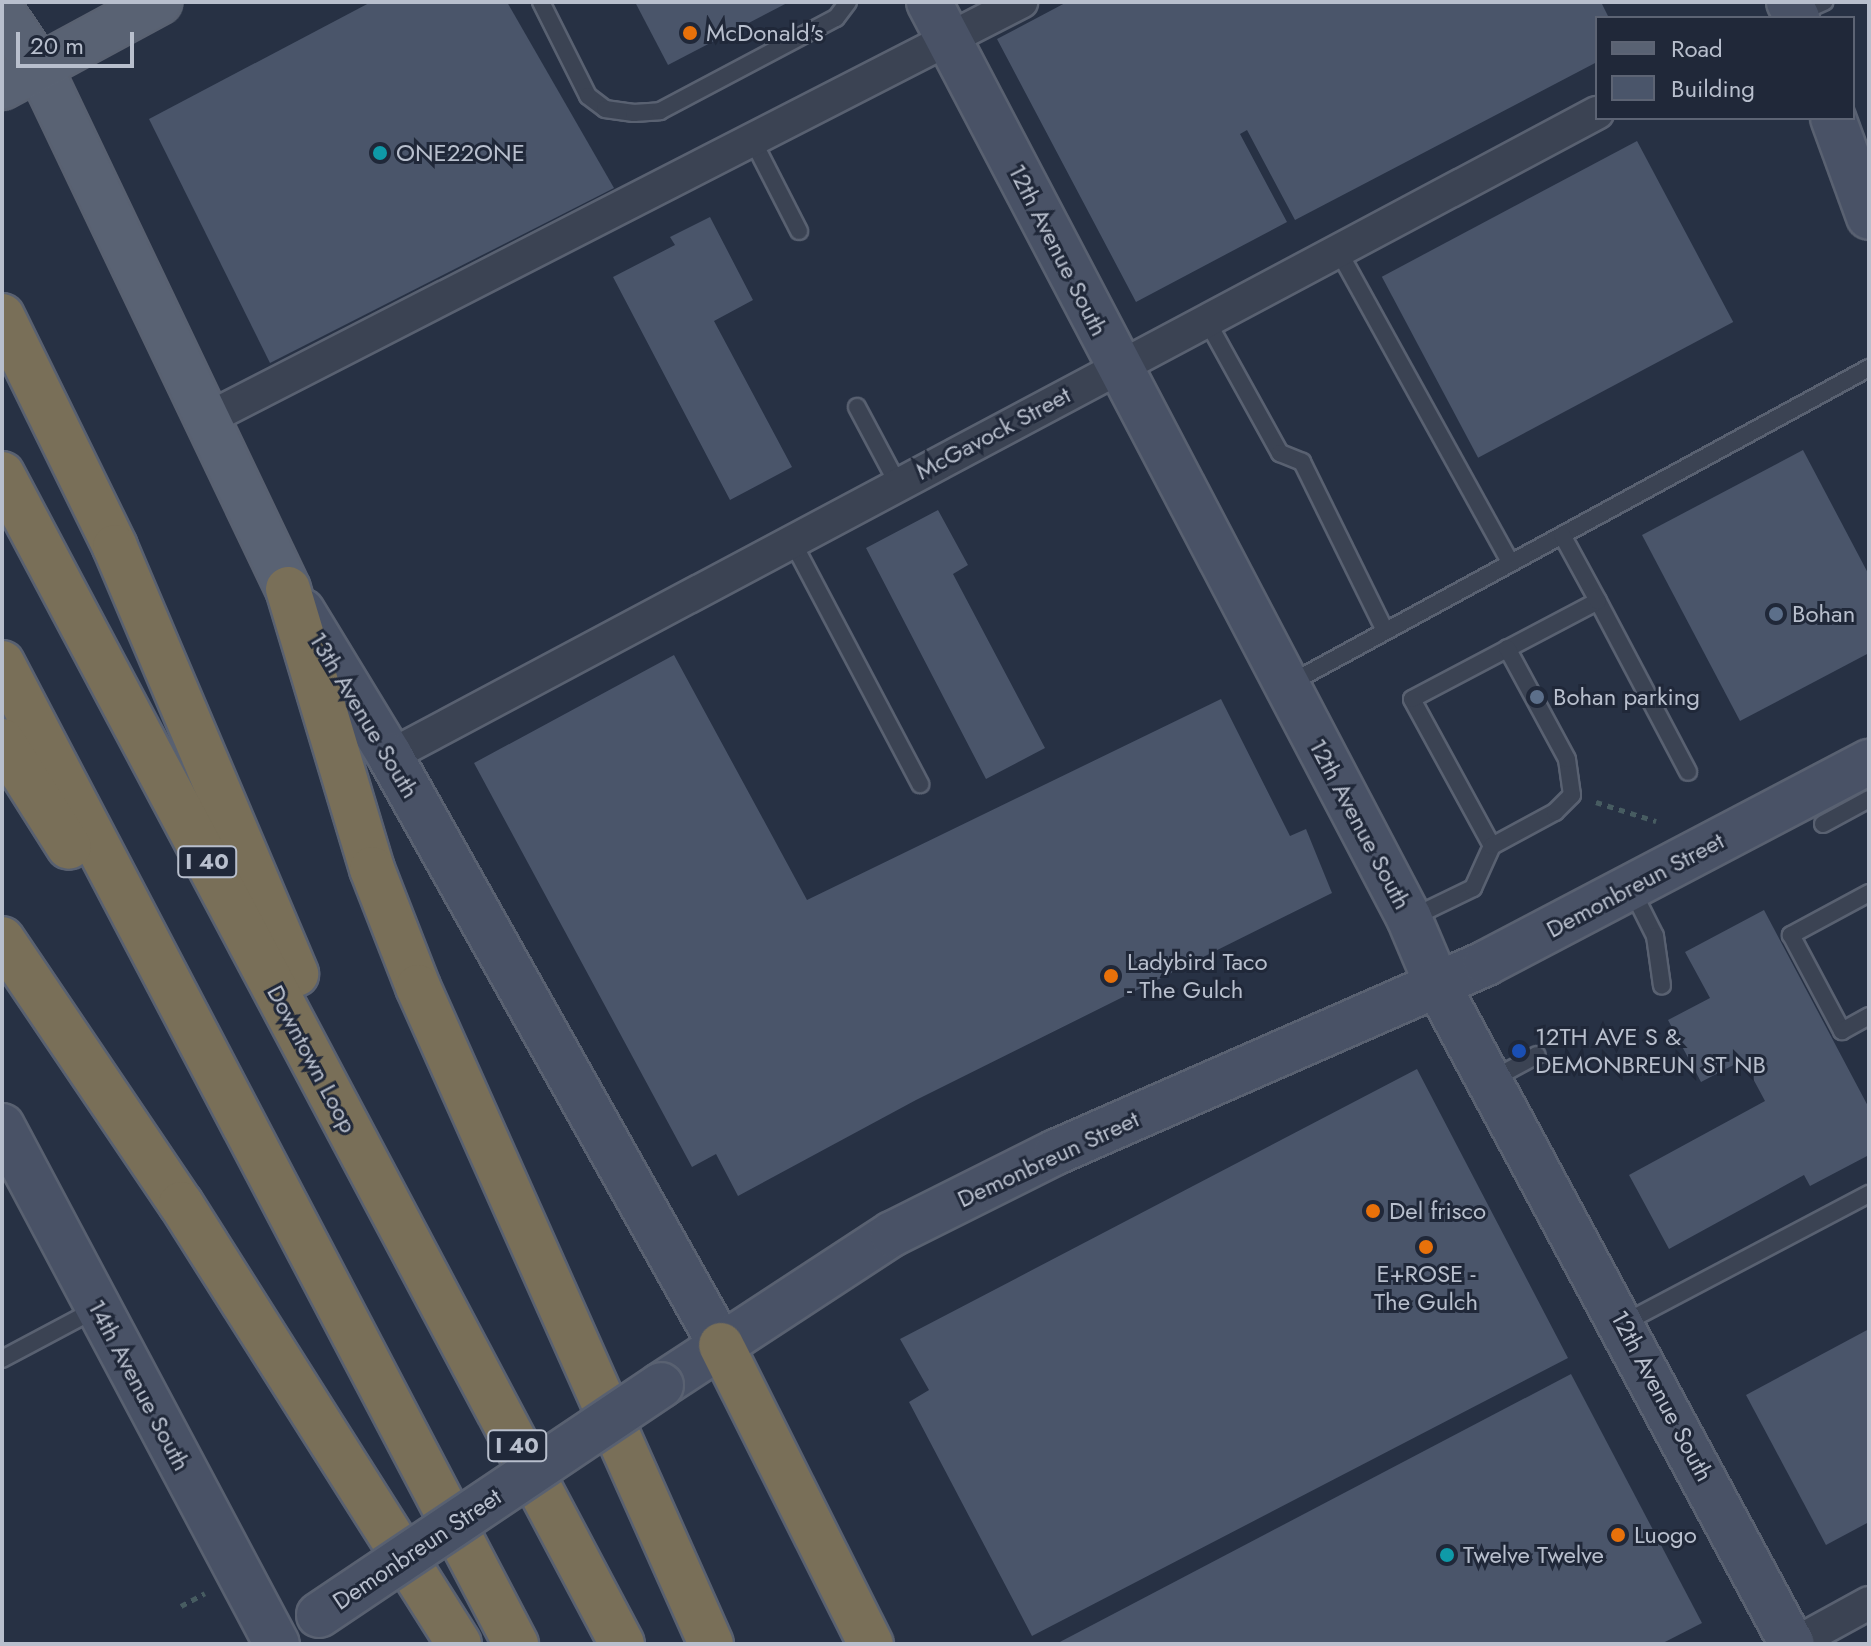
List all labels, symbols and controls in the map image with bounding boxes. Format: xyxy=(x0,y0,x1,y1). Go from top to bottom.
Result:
scale bar xyxy=(20,16,138,66)
legend xyxy=(1595,16,1855,120)
place label: McDonald's xyxy=(706,19,824,47)
marker: McDonald's xyxy=(681,24,699,42)
text: 20 m xyxy=(30,28,84,63)
text: Road xyxy=(1671,31,1723,66)
text: Building xyxy=(1671,71,1755,106)
place label: ONE22ONE xyxy=(396,139,525,167)
marker: ONE22ONE xyxy=(371,144,389,162)
street label: 12th Avenue South xyxy=(1002,159,1114,341)
street label: McGavock Street xyxy=(911,380,1075,486)
place label: Bohan xyxy=(1792,600,1855,628)
marker: Bohan xyxy=(1767,605,1785,623)
street label: 13th Avenue South xyxy=(303,627,425,803)
place label: Bohan parking xyxy=(1553,683,1700,711)
marker: Bohan parking xyxy=(1528,688,1546,706)
street label: 12th Avenue South xyxy=(1303,734,1417,914)
street label: Demonbreun Street xyxy=(1541,826,1729,944)
road number: I 40 xyxy=(177,844,237,880)
place label: Ladybird Taco - The Gulch xyxy=(1127,948,1267,1004)
marker: Ladybird Taco - The Gulch xyxy=(1102,967,1120,985)
street label: Downtown Loop xyxy=(261,980,363,1138)
place label: 12TH AVE S & DEMONBREUN ST NB xyxy=(1535,1023,1766,1079)
marker: 12TH AVE S & DEMONBREUN ST NB xyxy=(1510,1042,1528,1060)
street label: Demonbreun Street xyxy=(953,1104,1143,1214)
place label: Del frisco xyxy=(1389,1197,1486,1225)
marker: Del frisco xyxy=(1364,1202,1382,1220)
marker: E+ROSE - The Gulch xyxy=(1417,1238,1435,1256)
place label: E+ROSE - The Gulch xyxy=(1374,1260,1478,1316)
street label: 14th Avenue South xyxy=(82,1295,196,1475)
street label: 12th Avenue South xyxy=(1605,1306,1719,1486)
road number: I 40 xyxy=(487,1428,547,1464)
street label: Demonbreun Street xyxy=(327,1482,507,1616)
place label: Luogo xyxy=(1634,1521,1697,1549)
marker: Luogo xyxy=(1609,1526,1627,1544)
place label: Twelve Twelve xyxy=(1463,1541,1604,1569)
marker: Twelve Twelve xyxy=(1438,1546,1456,1564)

